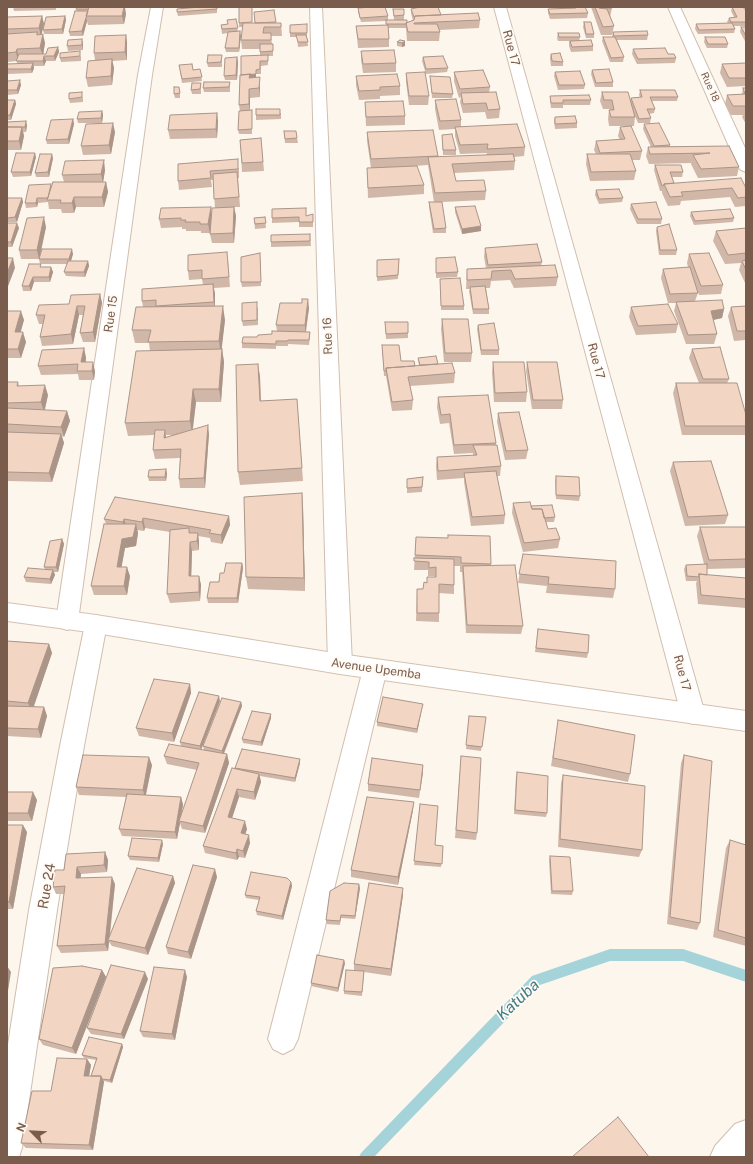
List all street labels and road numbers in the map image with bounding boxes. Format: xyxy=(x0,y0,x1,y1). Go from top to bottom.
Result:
street label: Rue 17 xyxy=(499,28,523,68)
street label: Rue 18 xyxy=(698,70,722,104)
street label: Rue 15 xyxy=(101,295,121,333)
street label: Rue 16 xyxy=(320,317,336,355)
street label: Rue 17 xyxy=(584,341,608,381)
street label: Rue 17 xyxy=(670,653,694,693)
street label: Avenue Upemba xyxy=(330,656,422,682)
street label: Rue 24 xyxy=(35,862,59,910)

